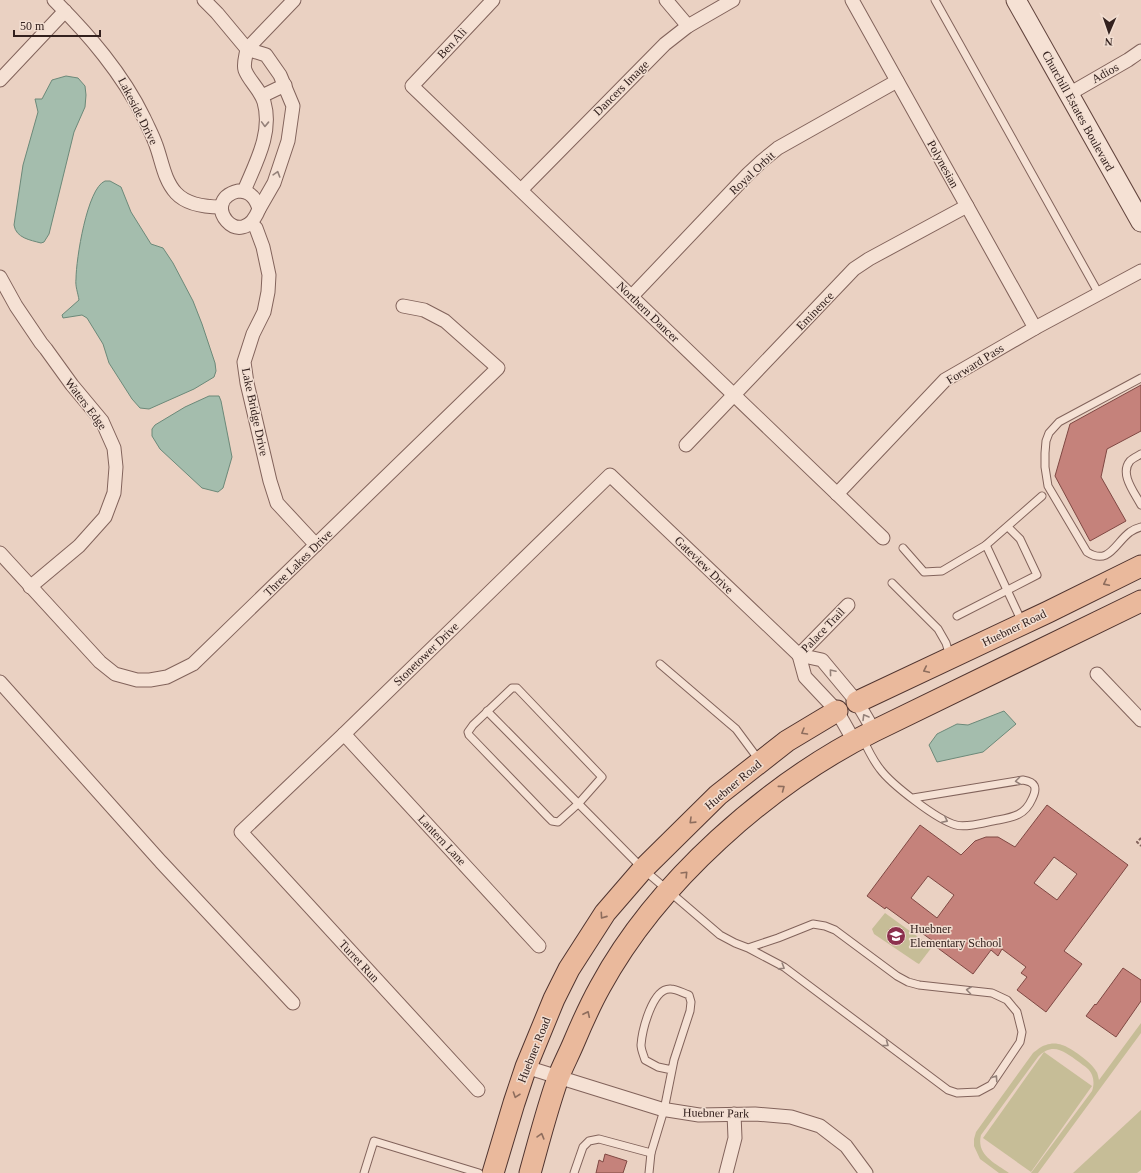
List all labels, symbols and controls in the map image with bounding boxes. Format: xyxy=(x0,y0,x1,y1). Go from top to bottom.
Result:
scale bar xyxy=(14,12,100,38)
north arrow xyxy=(1089,12,1129,52)
text: 50 m xyxy=(20,19,45,33)
street label: Ben Ali xyxy=(434,24,470,61)
text: N xyxy=(1104,36,1113,48)
street label: Churchill Estates Boulevard xyxy=(1039,48,1117,174)
street label: Dancers Image xyxy=(590,57,652,119)
street label: Adios xyxy=(1089,60,1121,86)
street label: Lakeside Drive xyxy=(115,75,161,147)
one-way arrow xyxy=(261,121,269,127)
street label: Polynesian xyxy=(924,138,962,190)
street label: Royal Orbit xyxy=(726,148,778,198)
one-way arrow xyxy=(272,171,281,178)
street label: Northern Dancer xyxy=(614,279,682,345)
street label: Eminence xyxy=(793,289,837,333)
street label: Forward Pass xyxy=(944,341,1007,387)
street label: Lake Bridge Drive xyxy=(239,367,271,457)
street label: Waters Edge xyxy=(62,376,110,432)
street label: Three Lakes Drive xyxy=(261,527,335,599)
street label: Gateview Drive xyxy=(672,533,736,597)
one-way arrow xyxy=(1103,578,1110,586)
street label: Palace Trail xyxy=(798,604,848,655)
street label: Huebner Road xyxy=(980,606,1048,650)
street label: Stonetower Drive xyxy=(391,619,461,689)
one-way arrow xyxy=(923,665,930,673)
one-way arrow xyxy=(829,670,836,677)
one-way arrow xyxy=(863,714,870,721)
one-way arrow xyxy=(801,727,808,734)
street label: Huebner Road xyxy=(702,757,764,813)
one-way arrow xyxy=(1015,776,1021,785)
one-way arrow xyxy=(777,785,784,792)
street label: Lantern Lane xyxy=(415,812,469,868)
one-way arrow xyxy=(941,815,948,823)
one-way arrow xyxy=(689,816,697,824)
one-way arrow xyxy=(680,871,688,879)
one-way arrow xyxy=(600,912,608,919)
place label: Huebner Elementary School xyxy=(910,922,1002,950)
school or university icon: Huebner Elementary School xyxy=(885,925,907,947)
street label: Turret Run xyxy=(336,937,382,985)
one-way arrow xyxy=(778,962,785,970)
one-way arrow xyxy=(966,986,972,995)
one-way arrow xyxy=(582,1011,590,1019)
street label: Huebner Road xyxy=(514,1015,554,1085)
one-way arrow xyxy=(882,1039,889,1046)
one-way arrow xyxy=(990,1075,998,1082)
one-way arrow xyxy=(512,1092,521,1099)
street label: Huebner Park xyxy=(683,1105,749,1121)
one-way arrow xyxy=(536,1132,545,1139)

